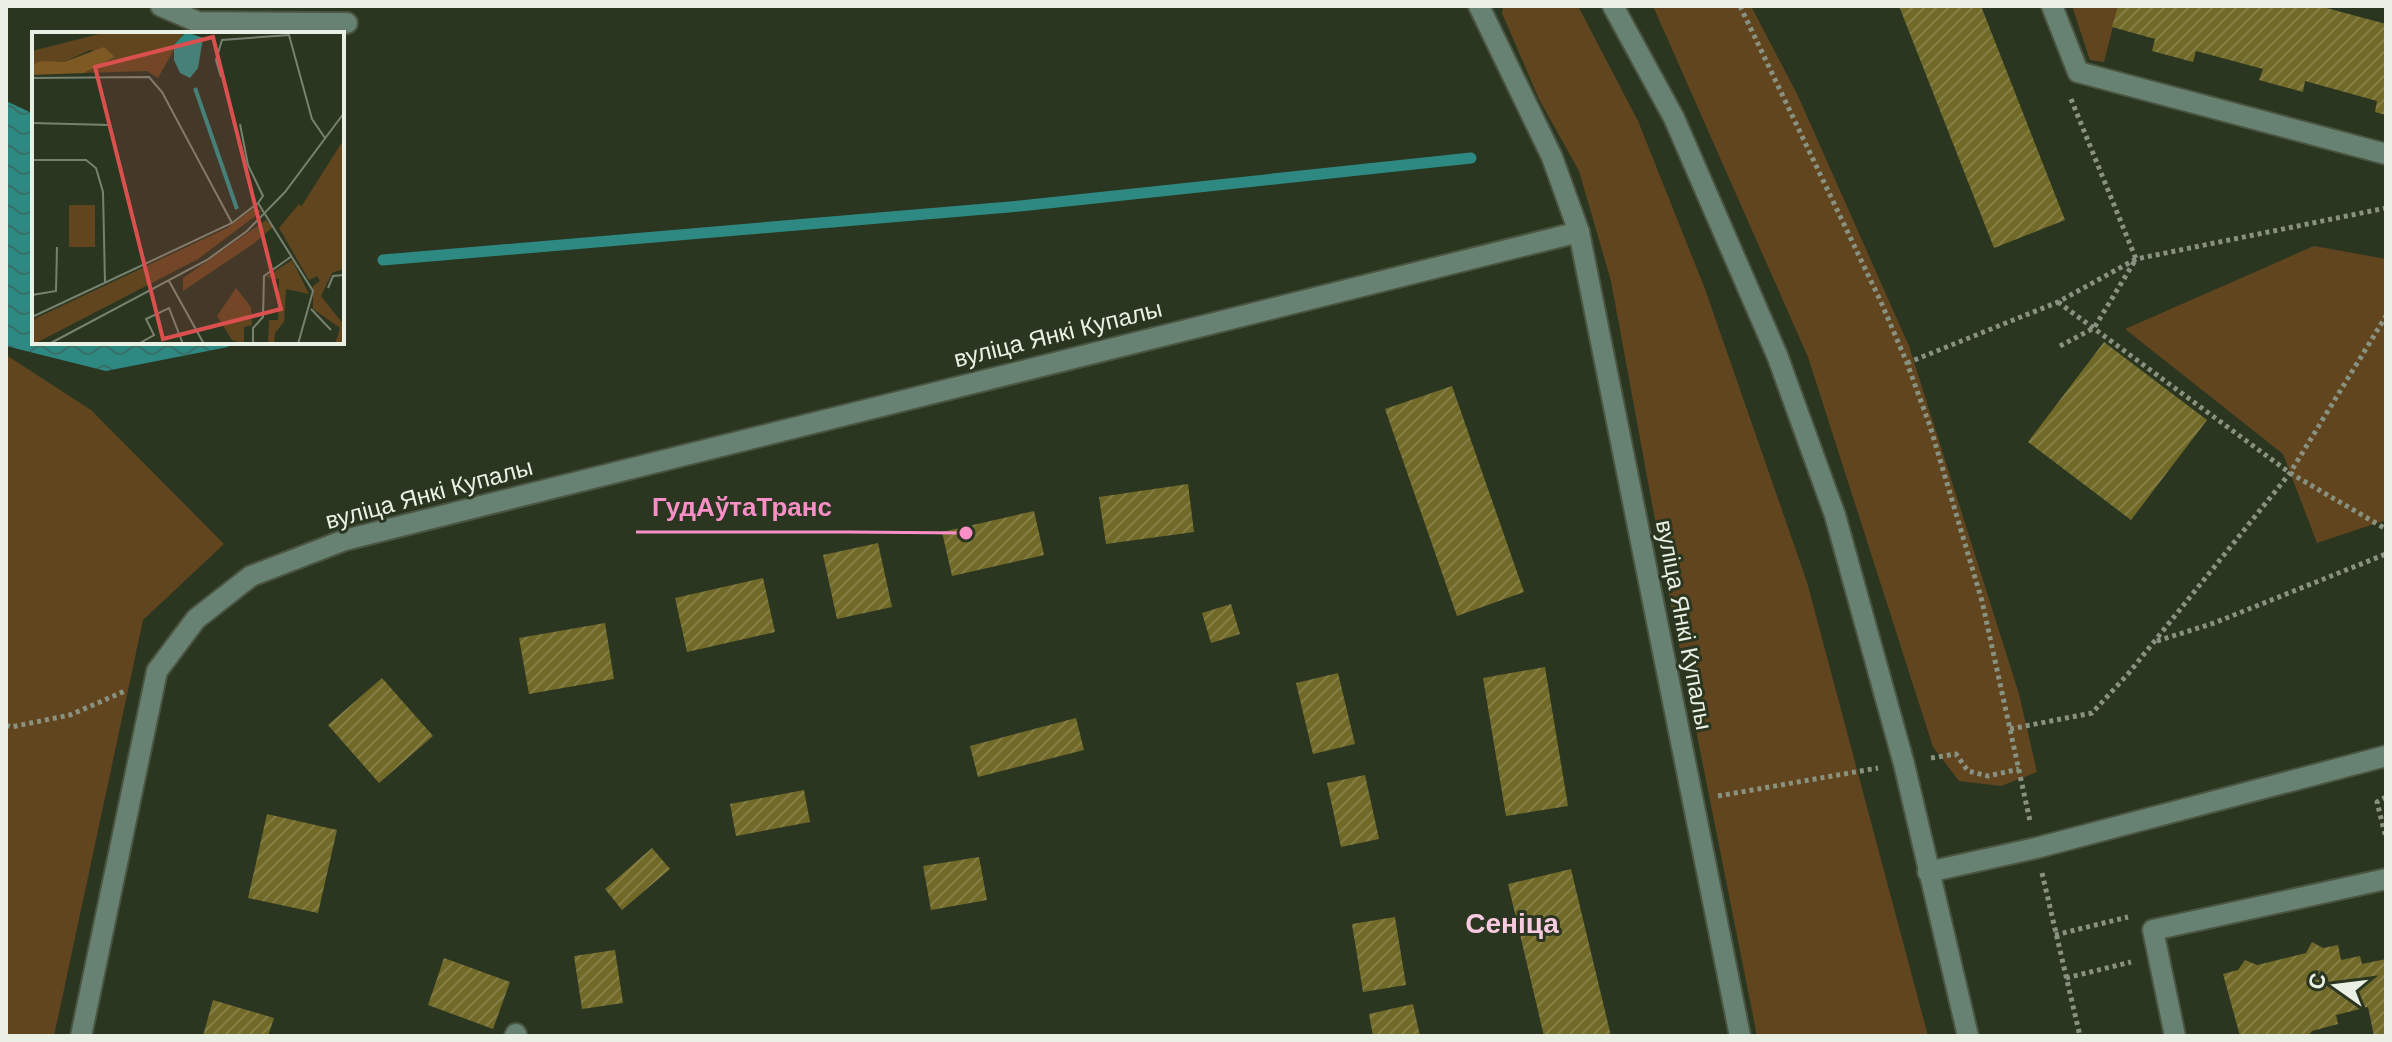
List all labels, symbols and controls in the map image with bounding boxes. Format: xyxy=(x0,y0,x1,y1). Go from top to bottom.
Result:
inset map xyxy=(32,32,344,344)
street label: вуліца Янкі Купалы xyxy=(951,295,1165,372)
street label: вуліца Янкі Купалы xyxy=(322,453,535,534)
callout: ГудАўтаТранс xyxy=(636,482,847,532)
text: ГудАўтаТранс xyxy=(652,492,832,522)
street label: вуліца Янкі Купалы xyxy=(1651,518,1718,732)
district label: Сеніца xyxy=(1465,908,1559,939)
north arrow xyxy=(2296,946,2376,1026)
text: С xyxy=(2303,970,2331,992)

